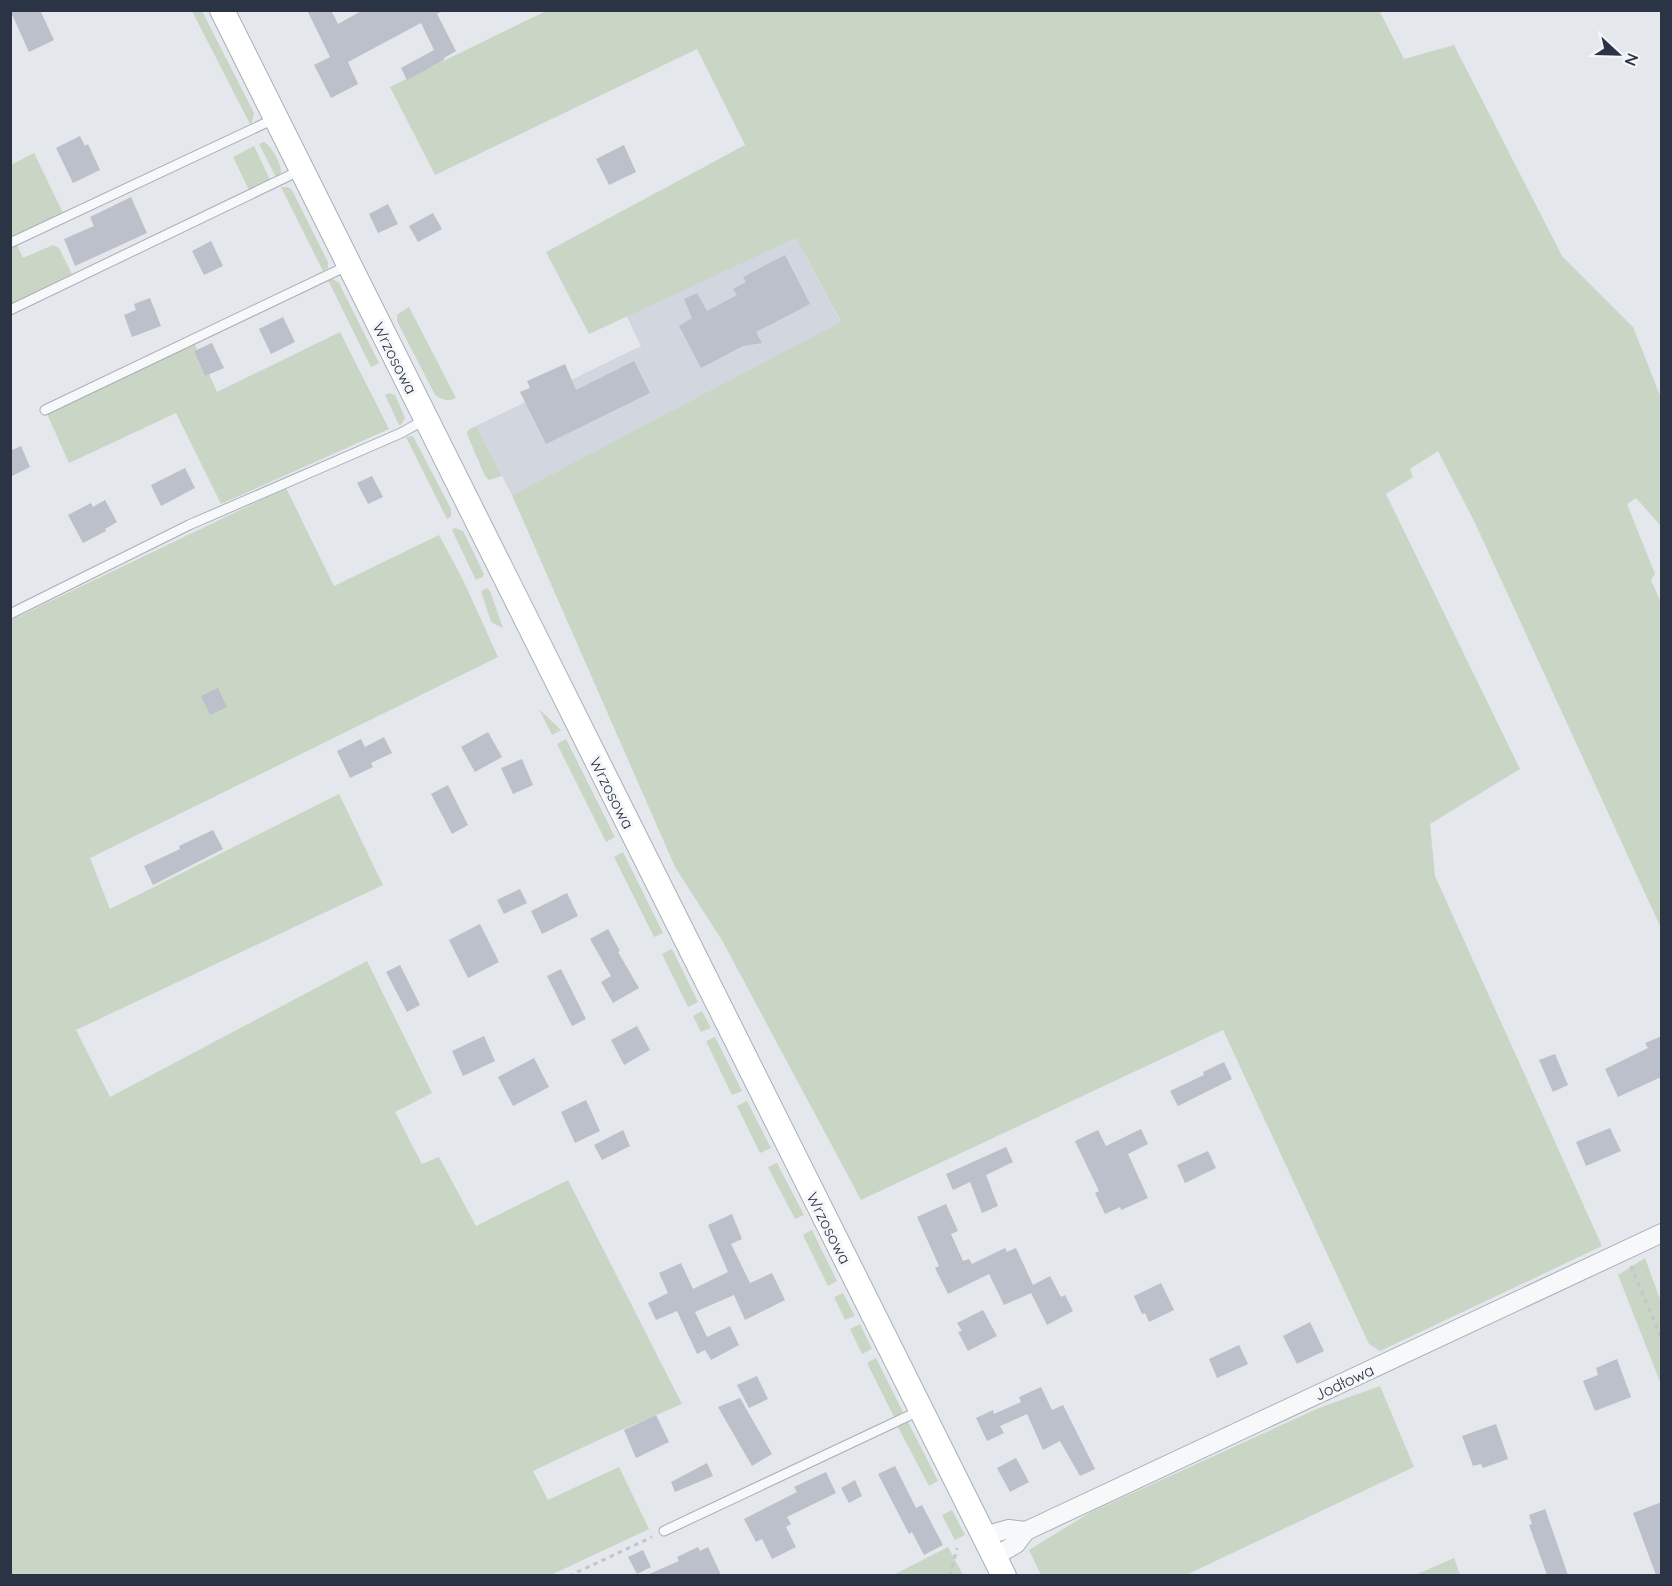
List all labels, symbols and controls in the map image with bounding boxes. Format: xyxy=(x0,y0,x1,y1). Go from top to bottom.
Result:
north arrow xyxy=(1588,24,1648,84)
text: N xyxy=(1620,50,1643,69)
street label: Wrzosowa xyxy=(368,319,422,397)
street label: Wrzosowa xyxy=(585,754,639,832)
street label: Wrzosowa xyxy=(802,1189,856,1267)
street label: Jodłowa xyxy=(1311,1359,1377,1405)

